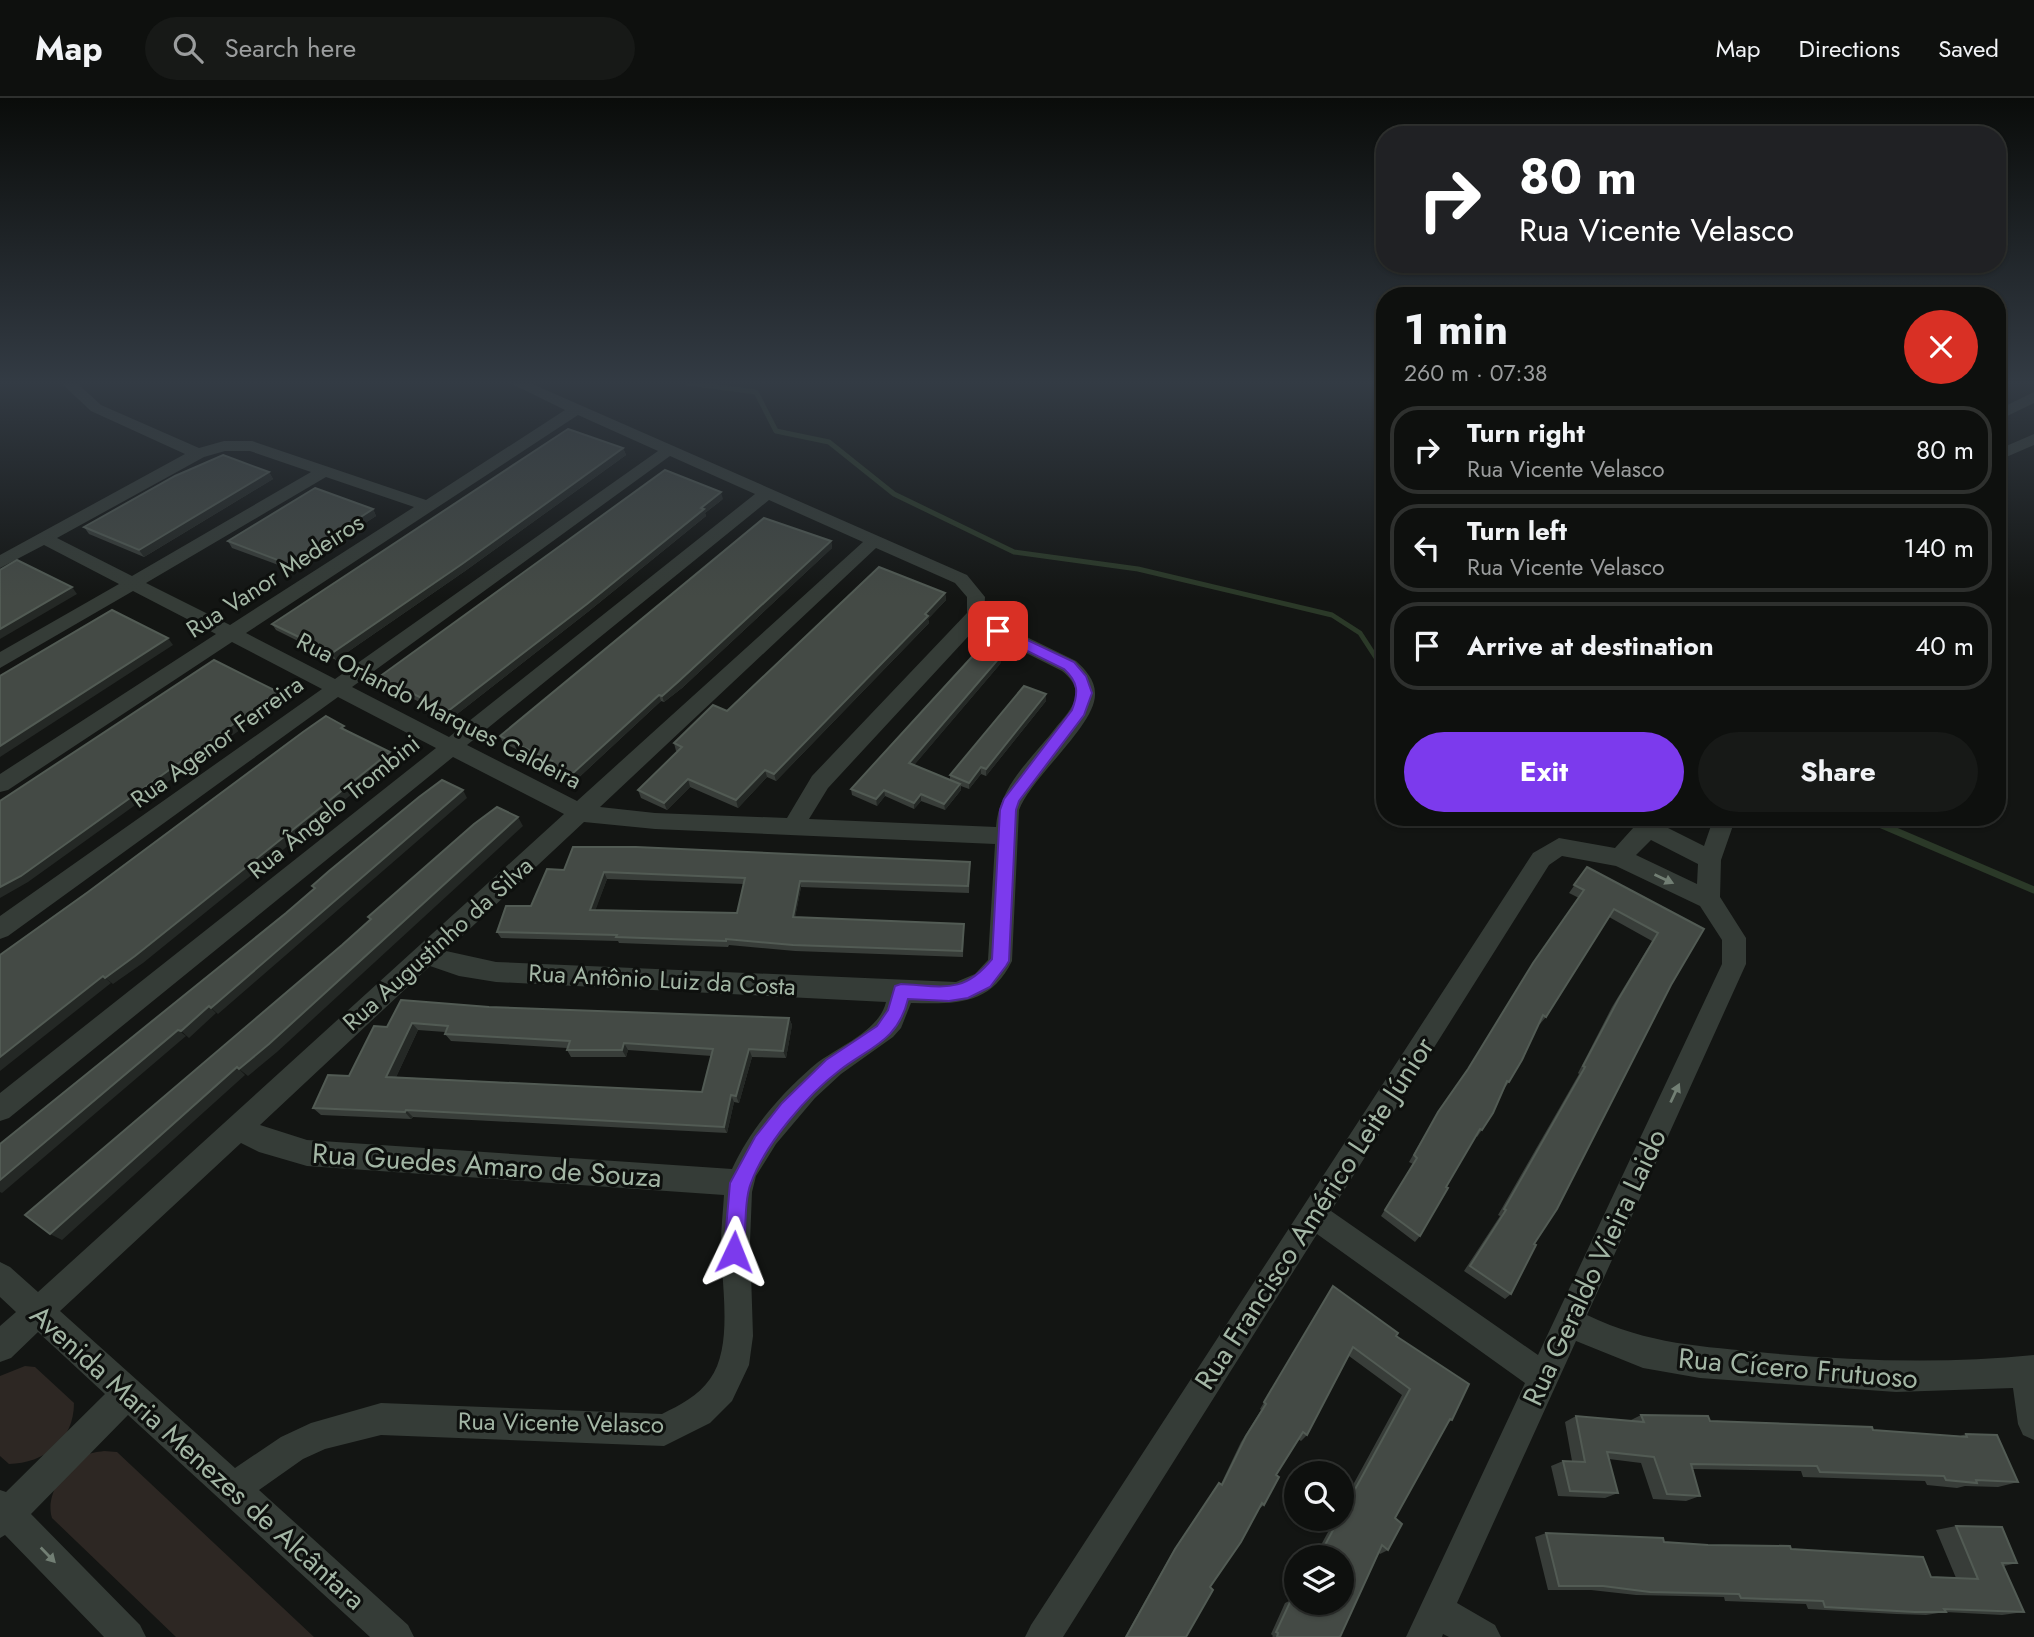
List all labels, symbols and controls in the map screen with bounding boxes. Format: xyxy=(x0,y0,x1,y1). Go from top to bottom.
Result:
search box xyxy=(145,17,635,80)
text: Map xyxy=(35,25,103,72)
icon: search xyxy=(169,29,207,67)
text: Search here xyxy=(225,29,356,67)
text: Map xyxy=(1716,31,1761,66)
text: Directions xyxy=(1799,31,1900,66)
text: Saved xyxy=(1938,31,1999,66)
text: 80 m xyxy=(1519,142,1637,212)
icon: right xyxy=(1404,154,1495,245)
text: Rua Vicente Velasco xyxy=(1519,207,1794,253)
text: 1 min xyxy=(1404,299,1508,360)
button: close xyxy=(1904,310,1978,384)
text: 260 m · 07:38 xyxy=(1404,356,1548,390)
text: Turn right xyxy=(1467,414,1585,452)
icon: right xyxy=(1408,431,1446,469)
text: 80 m xyxy=(1916,431,1974,469)
text: Rua Vicente Velasco xyxy=(1467,452,1665,486)
street label: Rua Vanor Medeiros xyxy=(179,505,370,646)
text: Turn left xyxy=(1467,512,1567,550)
icon: left xyxy=(1408,529,1446,567)
text: 140 m xyxy=(1903,529,1974,567)
text: Rua Vicente Velasco xyxy=(1467,550,1665,584)
pin xyxy=(968,601,1028,661)
icon: arrive xyxy=(979,612,1017,650)
street label: Rua Orlando Marques Caldeira xyxy=(291,623,588,798)
icon: arrive xyxy=(1408,627,1446,665)
text: Arrive at destination xyxy=(1467,627,1714,665)
text: 40 m xyxy=(1915,627,1974,665)
street label: Rua Agenor Ferreira xyxy=(123,667,310,816)
street label: Rua Ângelo Trombini xyxy=(240,726,427,887)
button: Exit xyxy=(1404,732,1684,812)
button: Share xyxy=(1698,732,1978,812)
street label: Rua Augustinho da Silva xyxy=(335,848,541,1039)
one-way arrow xyxy=(1654,873,1674,884)
street label: Rua Antônio Luiz da Costa xyxy=(528,955,797,1004)
street label: Rua Francisco Américo Leite Júnior xyxy=(1185,1028,1444,1398)
one-way arrow xyxy=(1669,1083,1681,1103)
street label: Rua Geraldo Vieira Laido xyxy=(1512,1122,1677,1412)
street label: Rua Guedes Amaro de Souza xyxy=(311,1133,663,1198)
position arrow xyxy=(697,1215,771,1289)
street label: Avenida Maria Menezes de Alcântara xyxy=(21,1295,375,1620)
street label: Rua Cícero Frutuoso xyxy=(1676,1338,1919,1399)
street label: Rua Vicente Velasco xyxy=(458,1403,664,1442)
map controls xyxy=(1284,1461,1354,1615)
button: search xyxy=(1284,1461,1354,1531)
button: layers xyxy=(1284,1545,1354,1615)
one-way arrow xyxy=(39,1546,56,1563)

